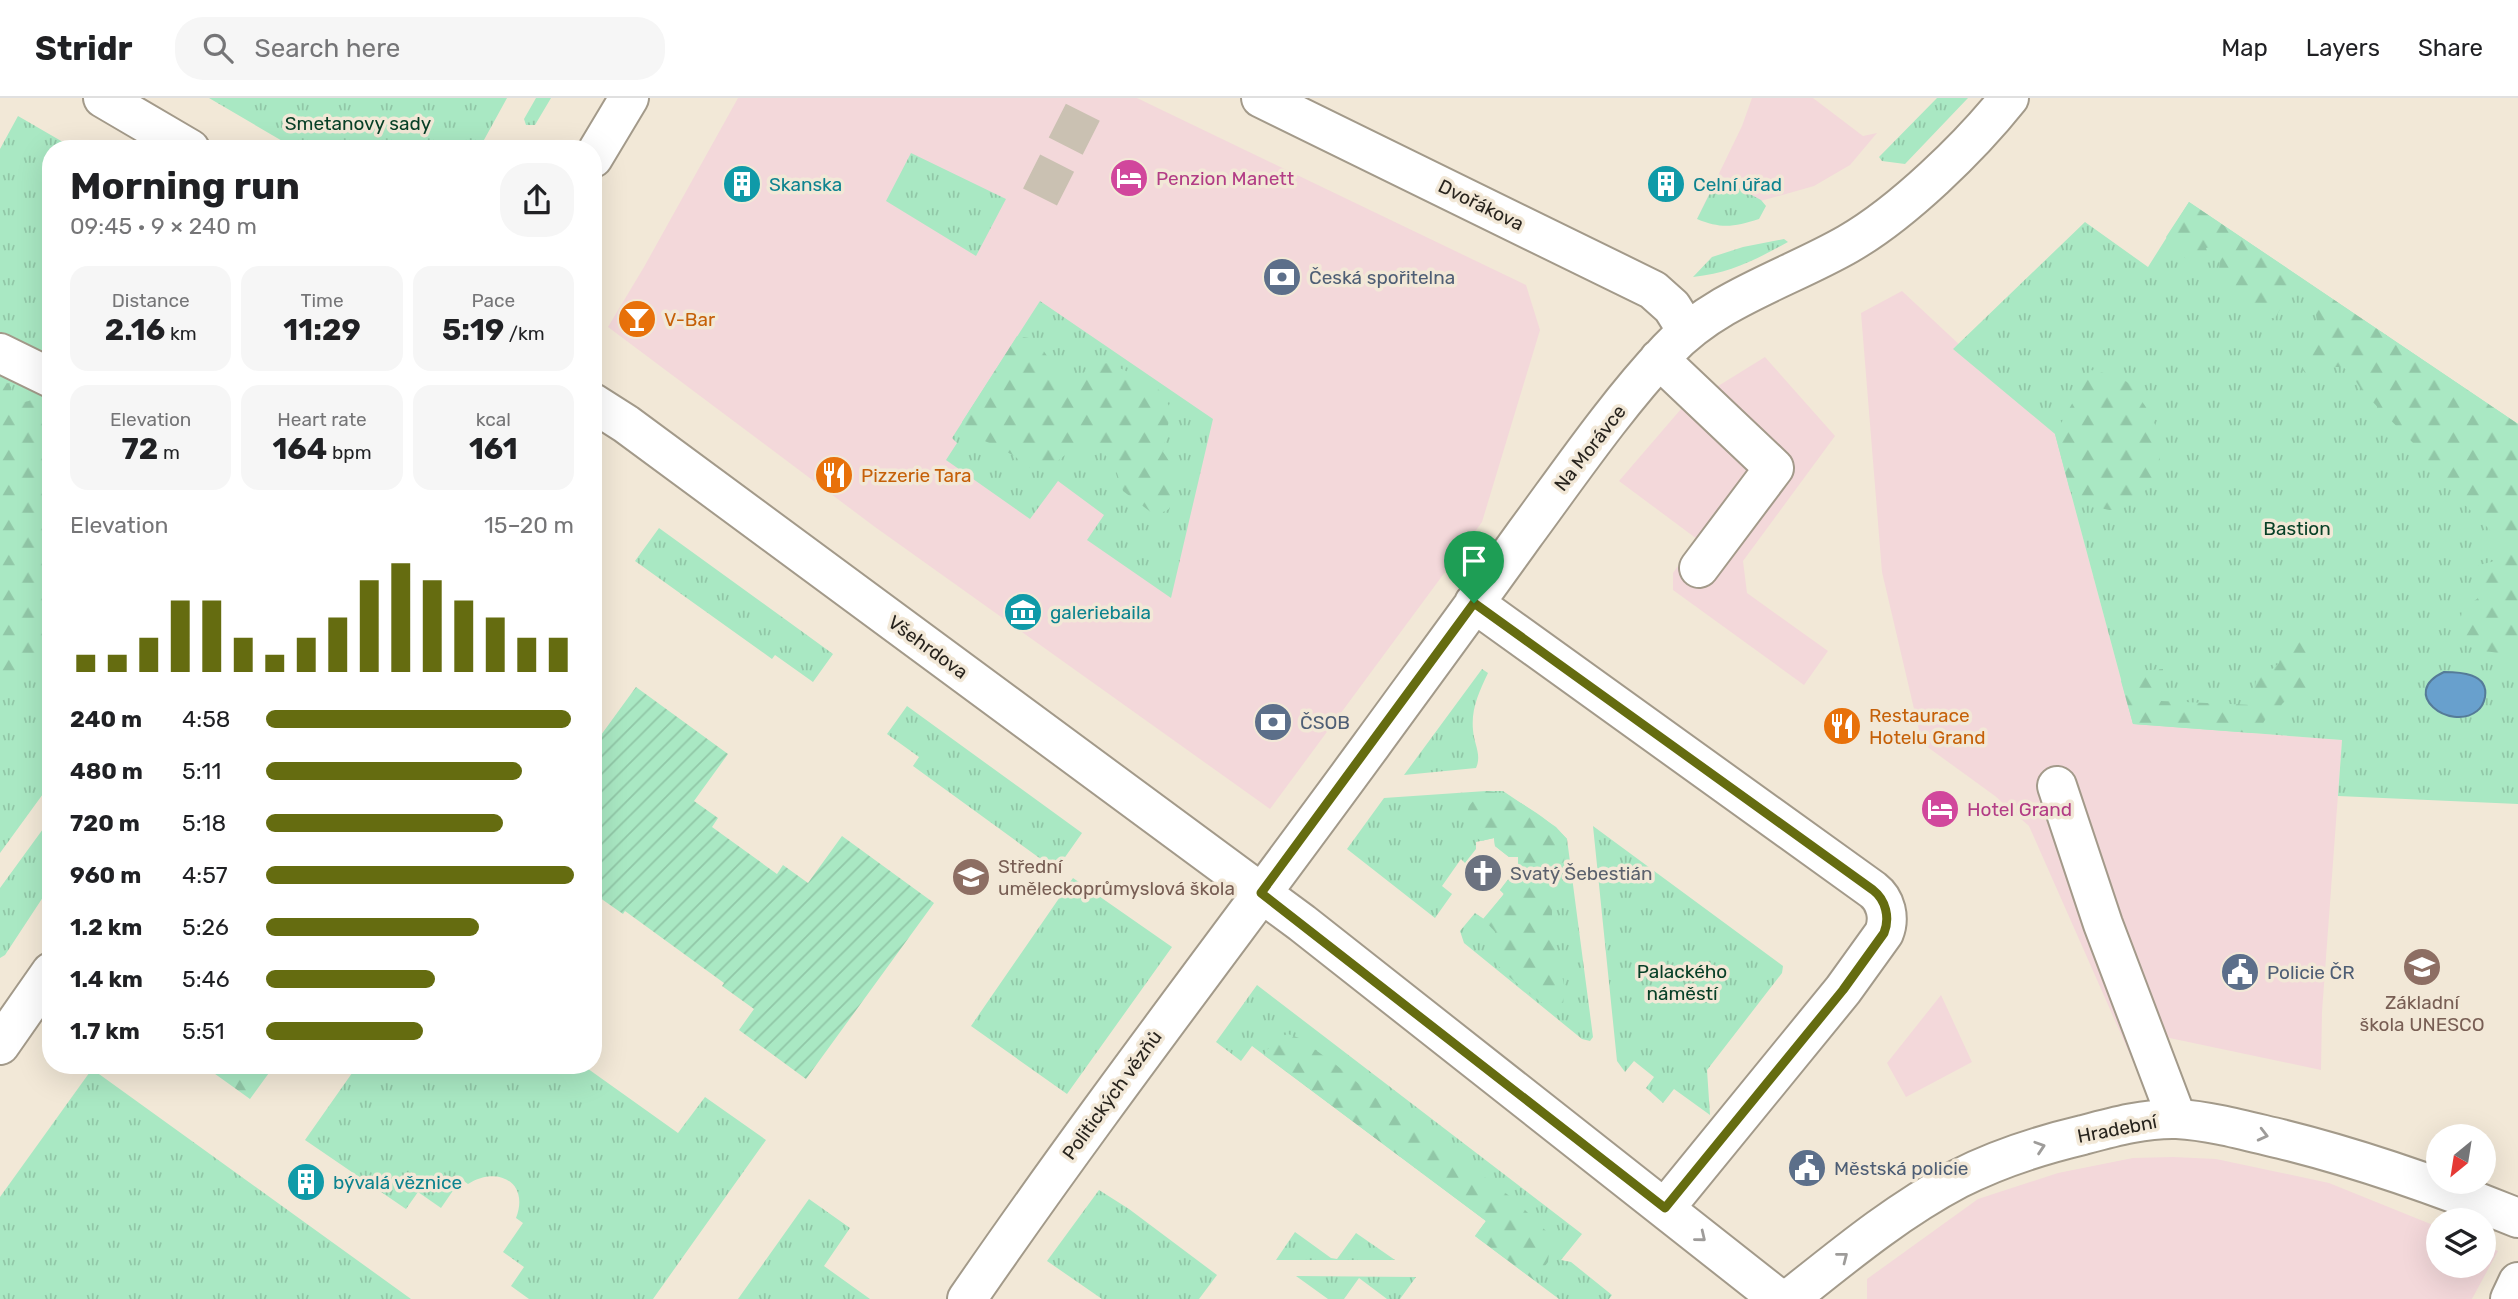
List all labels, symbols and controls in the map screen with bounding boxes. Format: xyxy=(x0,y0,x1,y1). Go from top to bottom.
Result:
search box xyxy=(175,17,665,80)
text: Stridr xyxy=(35,29,133,68)
icon: search xyxy=(199,29,237,67)
text: Search here xyxy=(255,33,400,64)
text: Map xyxy=(2221,34,2268,62)
text: Layers xyxy=(2306,34,2380,62)
text: Share xyxy=(2418,34,2483,62)
park label: Smetanovy sady xyxy=(285,112,431,135)
hotel icon: Penzion Manett xyxy=(1108,157,1150,199)
text: Morning run xyxy=(70,163,300,209)
button: share xyxy=(500,163,574,237)
building icon: Skanska xyxy=(721,163,763,205)
building icon: Celní úřad xyxy=(1645,163,1687,205)
place label: Penzion Manett xyxy=(1156,167,1295,190)
place label: Skanska xyxy=(769,173,842,196)
place label: Celní úřad xyxy=(1693,173,1782,196)
street label: Dvořákova xyxy=(1435,174,1527,236)
text: 09:45 · 9 × 240 m xyxy=(70,212,257,240)
bank icon: Česká spořitelna xyxy=(1261,256,1303,298)
place label: Česká spořitelna xyxy=(1309,266,1455,289)
text: Distance xyxy=(112,289,190,312)
text: Time xyxy=(300,289,344,312)
text: Pace xyxy=(472,289,515,312)
bar icon: V-Bar xyxy=(616,298,658,340)
place label: V-Bar xyxy=(664,308,716,331)
text: 2.16 xyxy=(105,312,165,348)
text: 11:29 xyxy=(283,312,361,348)
text: 5:19 xyxy=(442,312,504,348)
text: km xyxy=(165,322,197,345)
text: /km xyxy=(504,322,545,345)
street label: Na Morávce xyxy=(1549,400,1631,496)
text: Elevation xyxy=(110,408,191,431)
text: Heart rate xyxy=(277,408,367,431)
text: kcal xyxy=(476,408,511,431)
text: 72 xyxy=(122,431,158,467)
text: 164 xyxy=(272,431,327,467)
text: 161 xyxy=(469,431,518,467)
text: m xyxy=(158,441,180,464)
text: bpm xyxy=(327,441,372,464)
restaurant icon: Pizzerie Tara xyxy=(813,454,855,496)
place label: Pizzerie Tara xyxy=(861,464,972,487)
text: Elevation xyxy=(70,511,169,539)
text: 15–20 m xyxy=(484,511,574,539)
park label: Bastion xyxy=(2263,517,2331,540)
pin xyxy=(1444,531,1504,603)
icon: arrive xyxy=(1455,542,1493,580)
museum icon: galeriebaila xyxy=(1002,591,1044,633)
place label: galeriebaila xyxy=(1050,601,1151,624)
street label: Všehrdova xyxy=(884,610,972,684)
bank icon: ČSOB xyxy=(1252,701,1294,743)
place label: Restaurace Hotelu Grand xyxy=(1869,704,1985,749)
text: 240 m xyxy=(70,705,142,733)
text: 4:58 xyxy=(182,705,230,733)
restaurant icon: Restaurace Hotelu Grand xyxy=(1821,705,1863,747)
place label: ČSOB xyxy=(1300,711,1350,734)
text: 480 m xyxy=(70,757,143,785)
text: 5:11 xyxy=(182,757,221,785)
hotel icon: Hotel Grand xyxy=(1919,788,1961,830)
place label: Hotel Grand xyxy=(1967,798,2072,821)
text: 720 m xyxy=(70,809,140,837)
text: 5:18 xyxy=(182,809,226,837)
church icon: Svatý Šebestián xyxy=(1462,852,1504,894)
place label: Střední uměleckoprůmyslová škola xyxy=(998,855,1235,900)
school or university icon: Střední uměleckoprůmyslová škola xyxy=(950,856,992,898)
text: 960 m xyxy=(70,861,141,889)
text: 4:57 xyxy=(182,861,228,889)
place label: Svatý Šebestián xyxy=(1510,862,1652,885)
text: 1.2 km xyxy=(70,913,142,941)
text: 5:26 xyxy=(182,913,229,941)
school or university icon: Základní škola UNESCO xyxy=(2401,946,2443,988)
public building icon: Policie ČR xyxy=(2219,951,2261,993)
park label: Palackého náměstí xyxy=(1637,960,1727,1005)
place label: Policie ČR xyxy=(2267,961,2355,984)
text: 1.4 km xyxy=(70,965,143,993)
text: 5:46 xyxy=(182,965,230,993)
place label: Základní škola UNESCO xyxy=(2359,991,2485,1036)
text: 1.7 km xyxy=(70,1017,140,1045)
text: 5:51 xyxy=(182,1017,225,1045)
street label: Politických vězňů xyxy=(1057,1026,1167,1164)
street label: Hradební xyxy=(2075,1110,2160,1148)
north arrow xyxy=(2426,1124,2496,1194)
map controls xyxy=(2426,1124,2496,1278)
one-way arrow xyxy=(2257,1127,2269,1141)
one-way arrow xyxy=(2034,1141,2046,1155)
public building icon: Městská policie xyxy=(1786,1147,1828,1189)
place label: Městská policie xyxy=(1834,1157,1968,1180)
building icon: bývalá věznice xyxy=(285,1161,327,1203)
place label: bývalá věznice xyxy=(333,1171,462,1194)
button: layers xyxy=(2426,1208,2496,1278)
one-way arrow xyxy=(1694,1228,1706,1241)
one-way arrow xyxy=(1835,1252,1848,1265)

